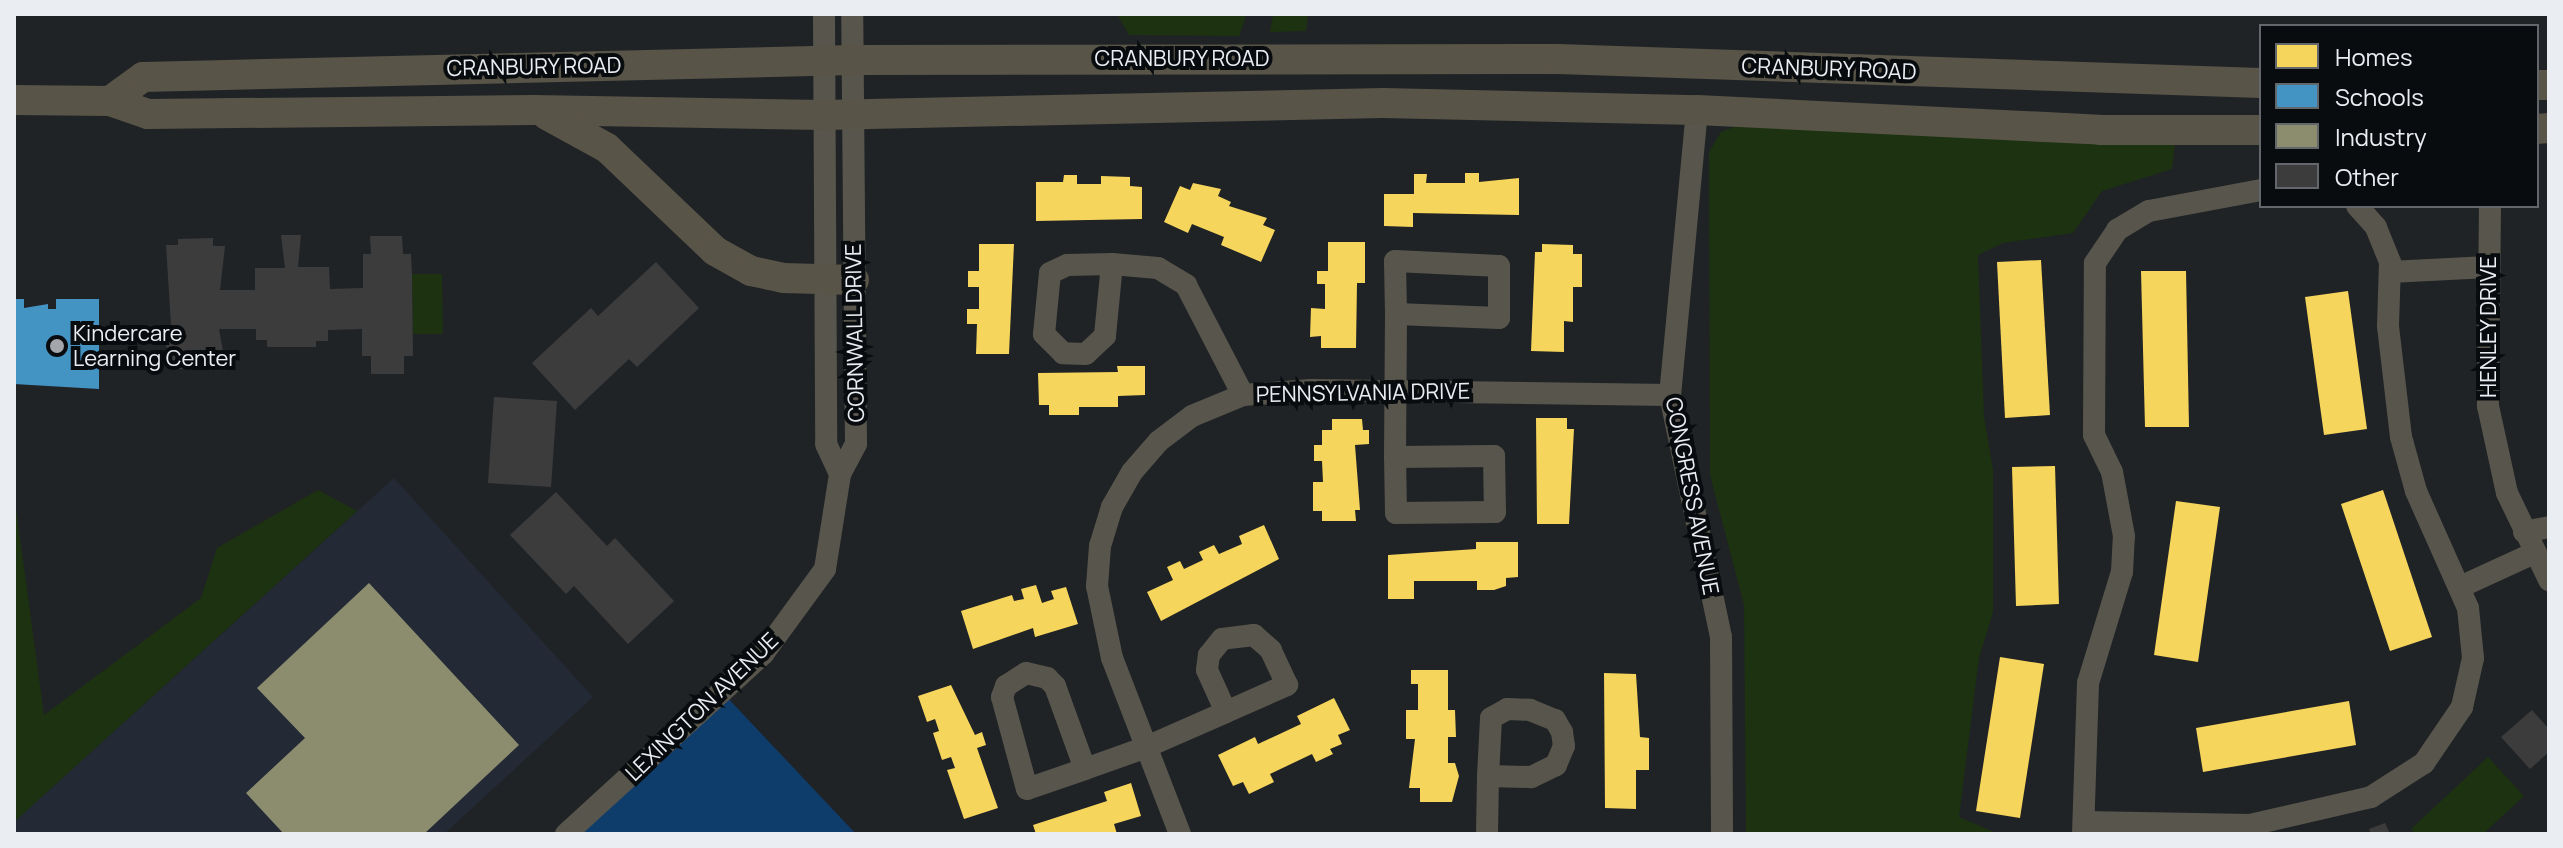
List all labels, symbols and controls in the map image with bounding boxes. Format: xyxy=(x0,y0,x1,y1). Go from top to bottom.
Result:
legend xyxy=(2259,24,2539,208)
text: Homes xyxy=(2335,40,2413,73)
street label: CRANBURY ROAD xyxy=(1094,46,1270,72)
street label: CRANBURY ROAD xyxy=(446,52,622,82)
street label: CRANBURY ROAD xyxy=(1741,53,1917,85)
text: Schools xyxy=(2335,80,2424,113)
text: Industry xyxy=(2335,120,2427,153)
text: Other xyxy=(2335,160,2399,193)
street label: CORNWALL DRIVE xyxy=(840,243,870,423)
street label: HENLEY DRIVE xyxy=(2476,256,2502,398)
place label: Kindercare Learning Center xyxy=(73,320,236,372)
marker: Kindercare Learning Center xyxy=(48,337,66,355)
street label: PENNSYLVANIA DRIVE xyxy=(1256,378,1470,408)
street label: CONGRESS AVENUE xyxy=(1660,395,1724,597)
street label: LEXINGTON AVENUE xyxy=(620,627,784,787)

